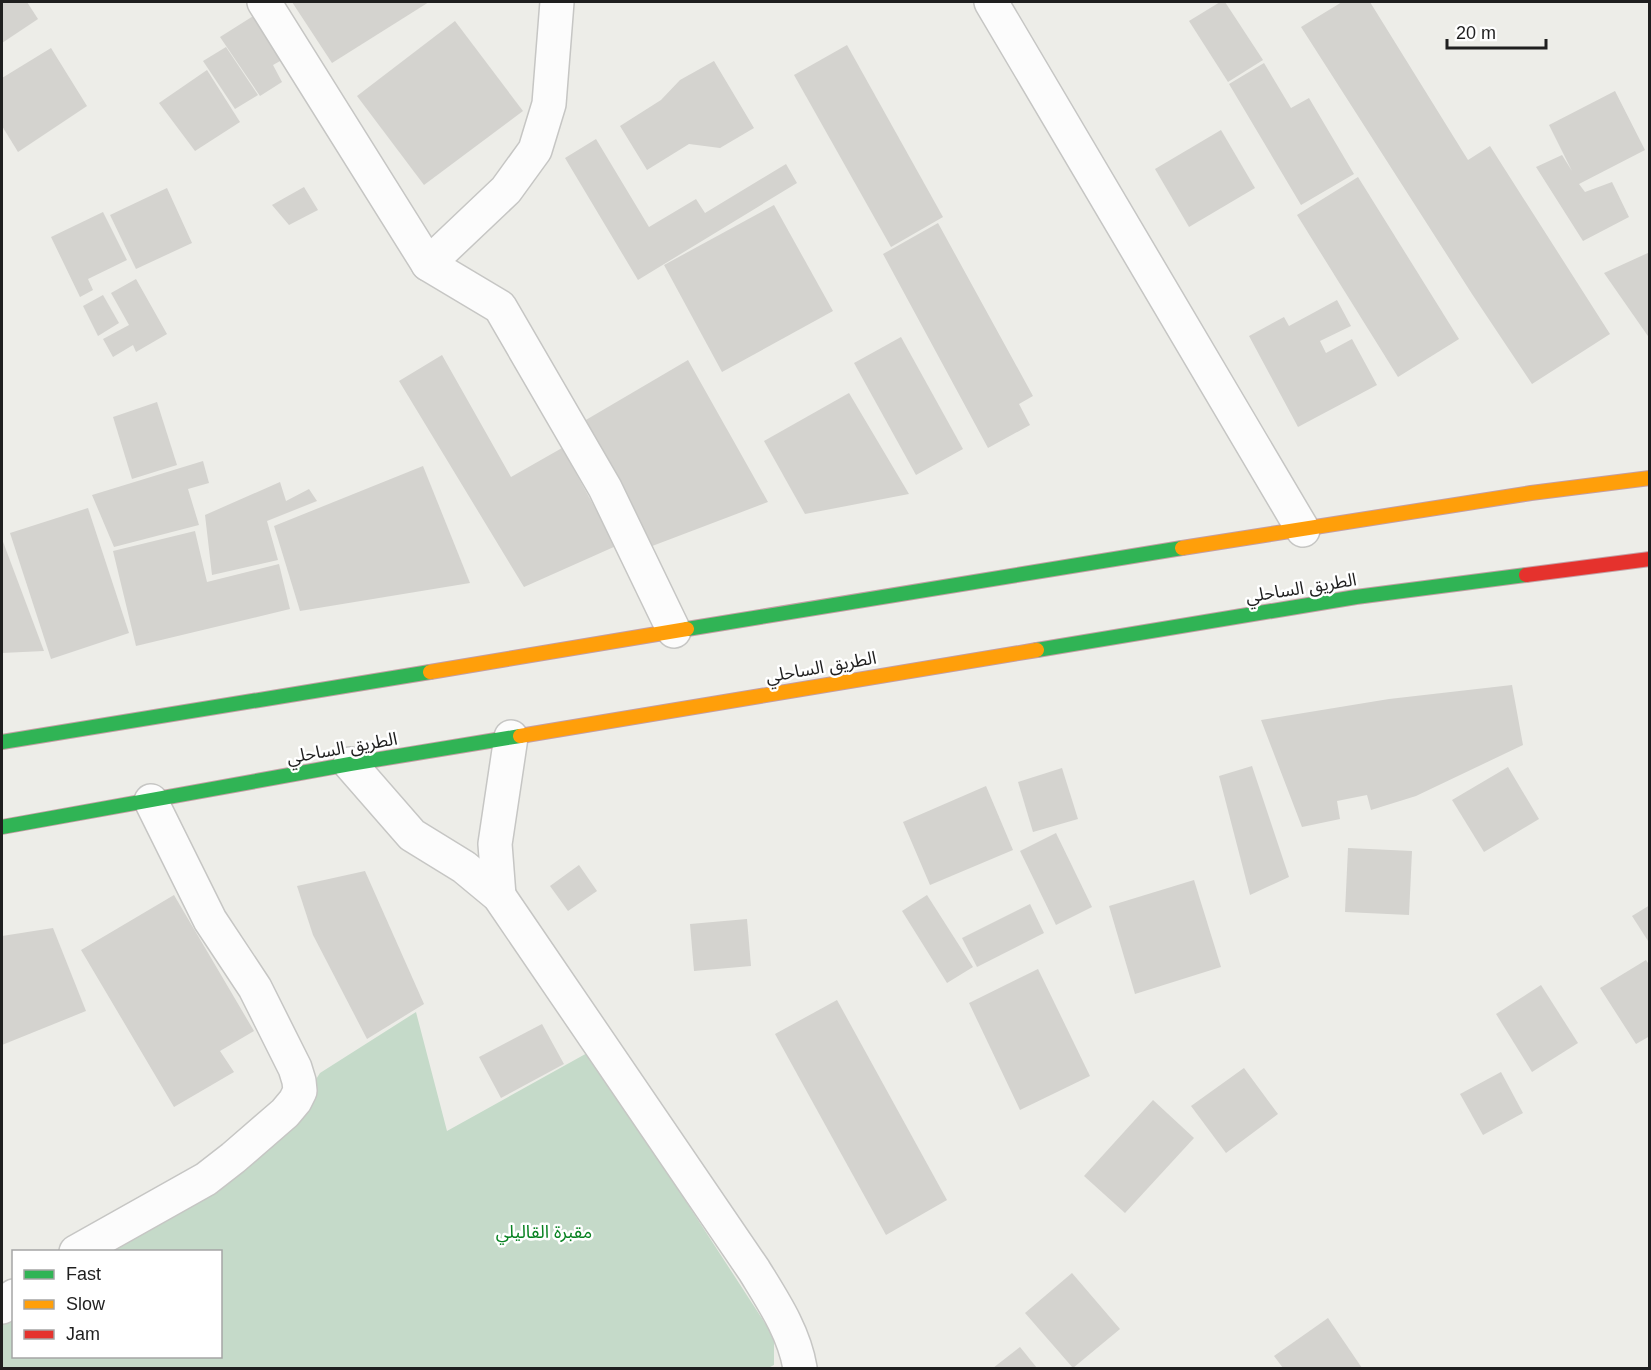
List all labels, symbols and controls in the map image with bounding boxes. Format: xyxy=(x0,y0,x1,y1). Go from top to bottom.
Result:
scale bar xyxy=(1447,12,1546,50)
text: 20 m xyxy=(1456,23,1496,43)
street label: الطريق الساحلي xyxy=(1244,569,1358,610)
street label: الطريق الساحلي xyxy=(764,647,878,690)
street label: الطريق الساحلي xyxy=(285,728,399,771)
park label: مقبرة القاليلي xyxy=(496,1222,592,1245)
legend xyxy=(12,1250,222,1358)
text: Fast xyxy=(66,1264,101,1284)
text: Slow xyxy=(66,1294,106,1314)
text: Jam xyxy=(66,1324,100,1344)

